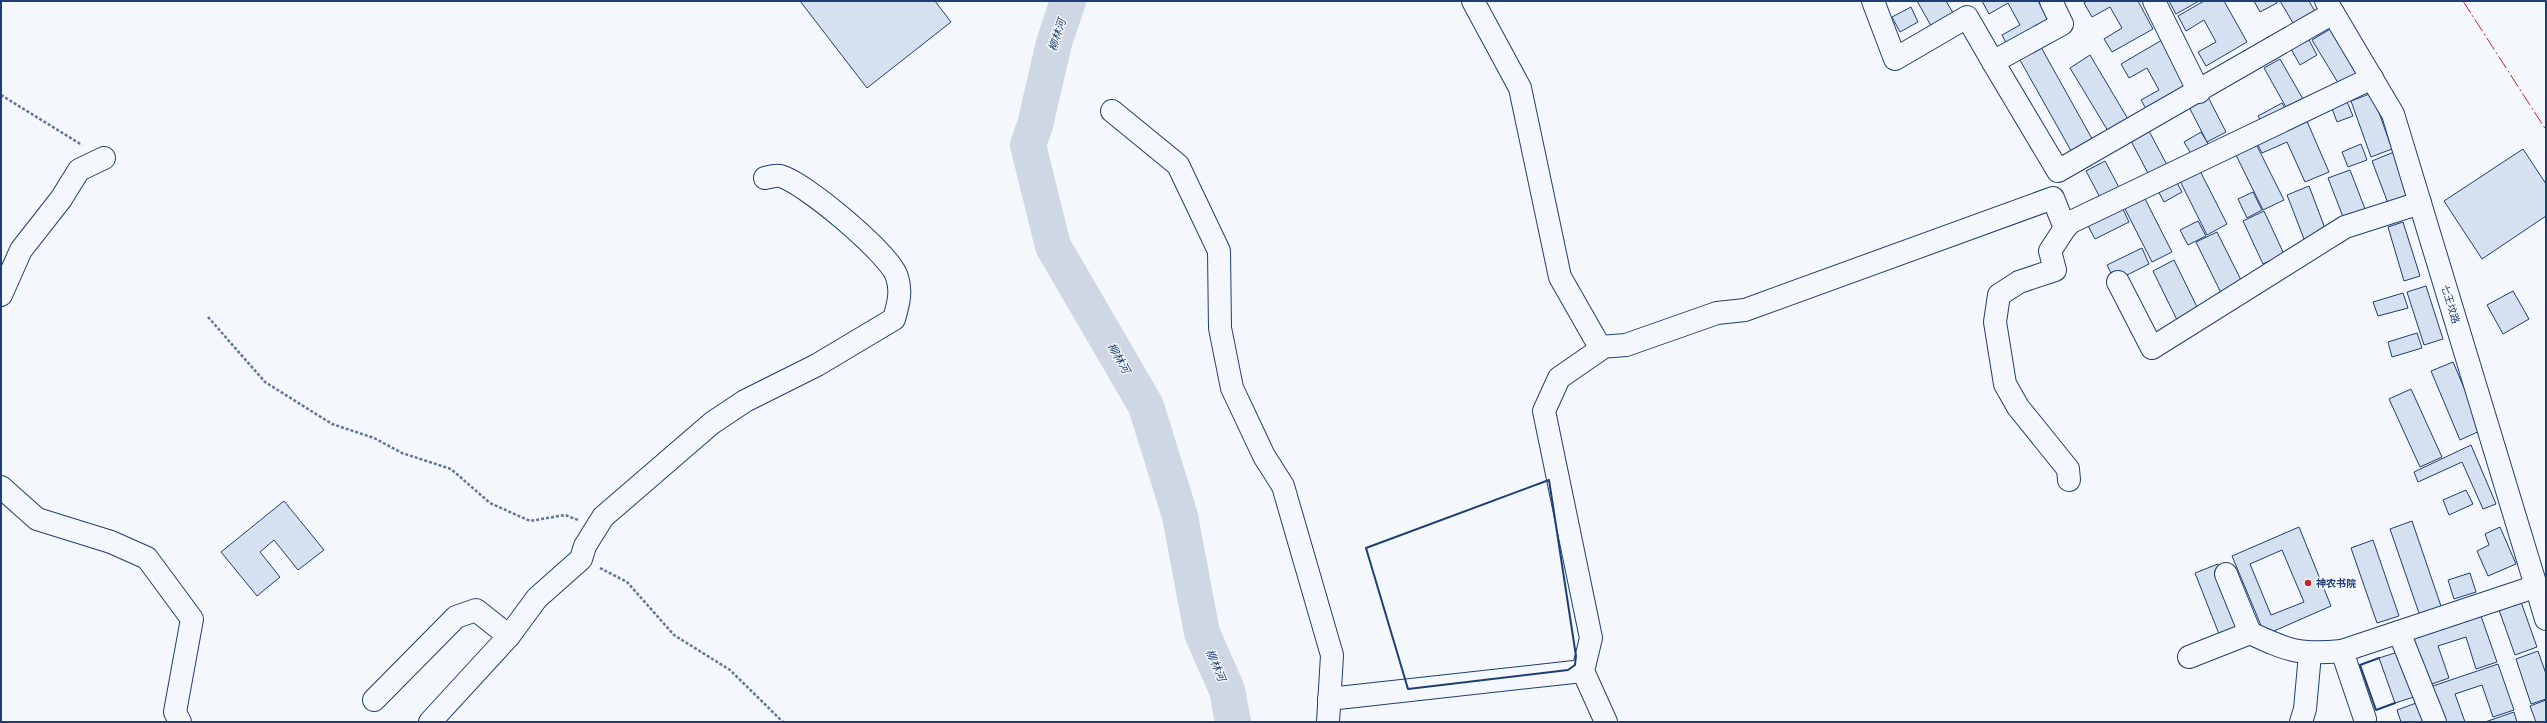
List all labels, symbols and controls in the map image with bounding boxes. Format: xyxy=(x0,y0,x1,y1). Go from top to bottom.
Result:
water label: 柳林河 xyxy=(1045,15,1069,53)
street label: 七王坟路 xyxy=(2438,283,2463,325)
water label: 柳林河 xyxy=(1105,340,1134,378)
place label: 神农书院 xyxy=(2316,577,2356,590)
marker: 神农书院 xyxy=(2303,578,2313,588)
water label: 柳林河 xyxy=(1203,647,1230,685)

